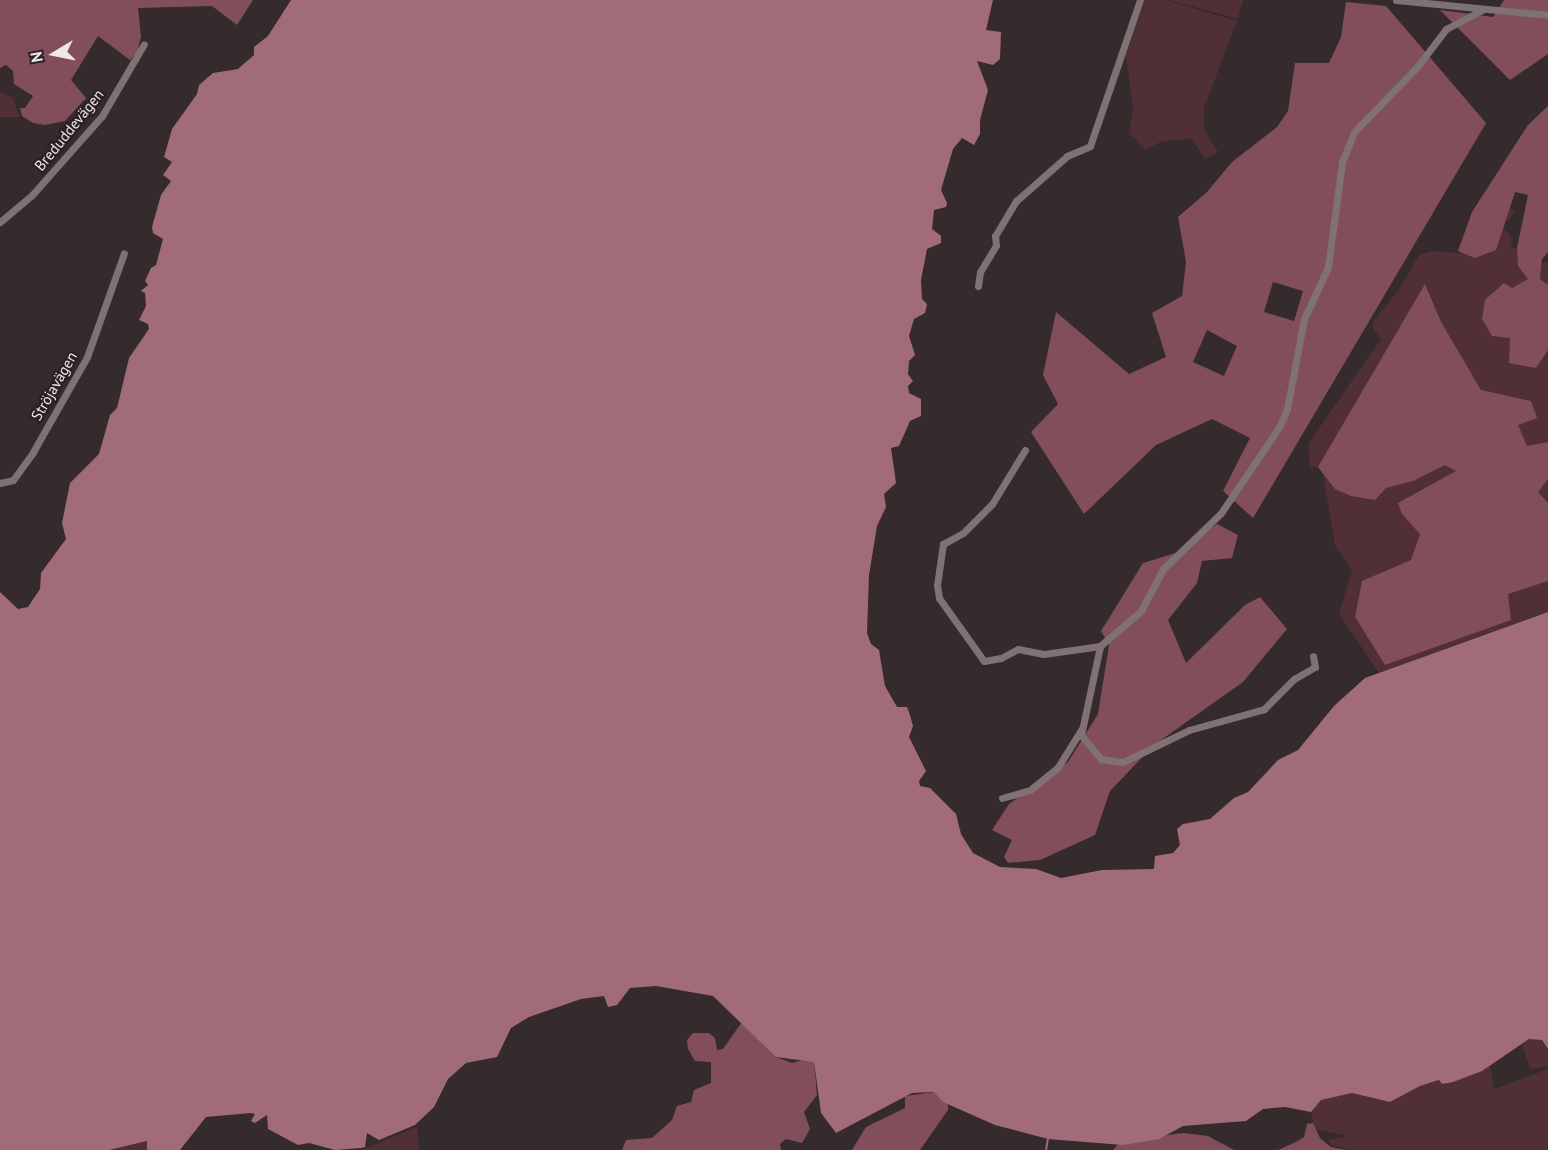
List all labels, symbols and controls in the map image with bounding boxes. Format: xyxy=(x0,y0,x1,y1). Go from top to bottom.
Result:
north arrow xyxy=(24,24,84,84)
text: N xyxy=(26,50,47,64)
street label: Breduddevägen xyxy=(31,86,107,174)
street label: Ströjavägen xyxy=(27,349,81,423)

